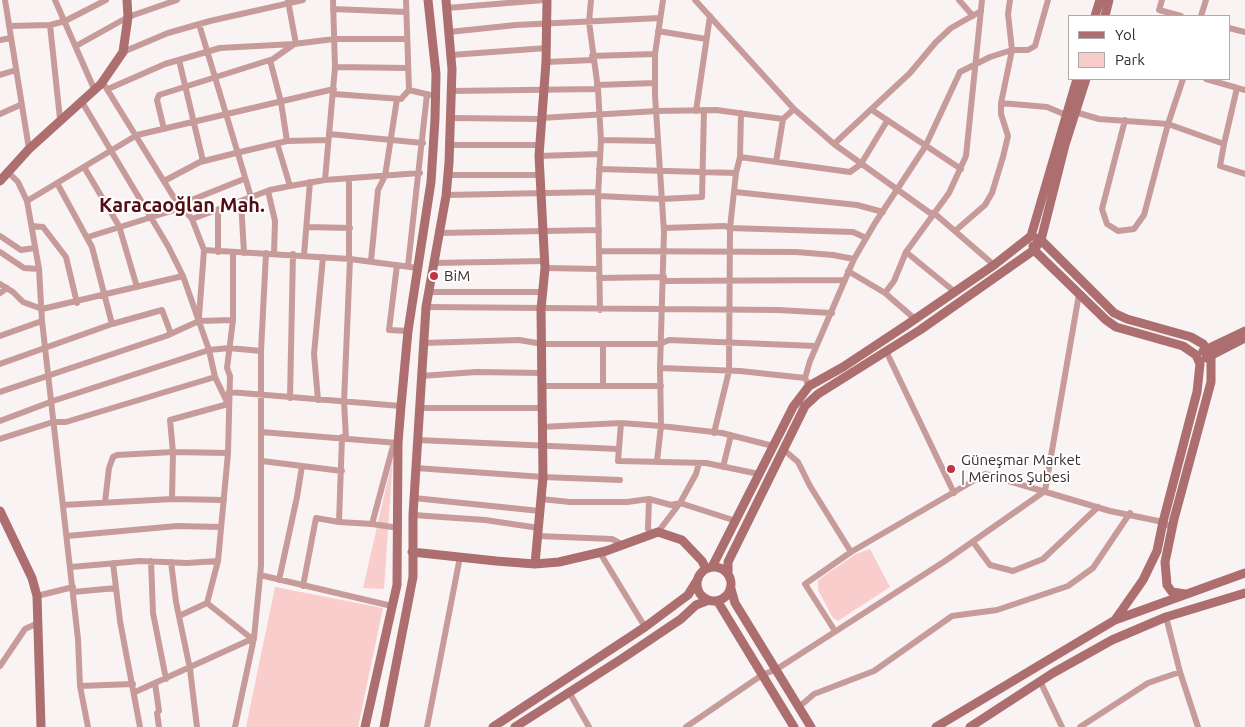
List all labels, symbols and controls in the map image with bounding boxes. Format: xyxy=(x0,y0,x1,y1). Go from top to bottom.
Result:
legend xyxy=(1068,15,1230,80)
text: Yol xyxy=(1115,26,1136,43)
text: Park xyxy=(1115,51,1145,68)
district label: Karacaoğlan Mah. xyxy=(99,193,265,217)
place label: BiM xyxy=(444,267,470,285)
marker: BiM xyxy=(428,270,440,282)
place label: Güneşmar Market | Merinos Şubesi xyxy=(961,451,1081,486)
marker: Güneşmar Market | Merinos Şubesi xyxy=(945,463,957,475)

